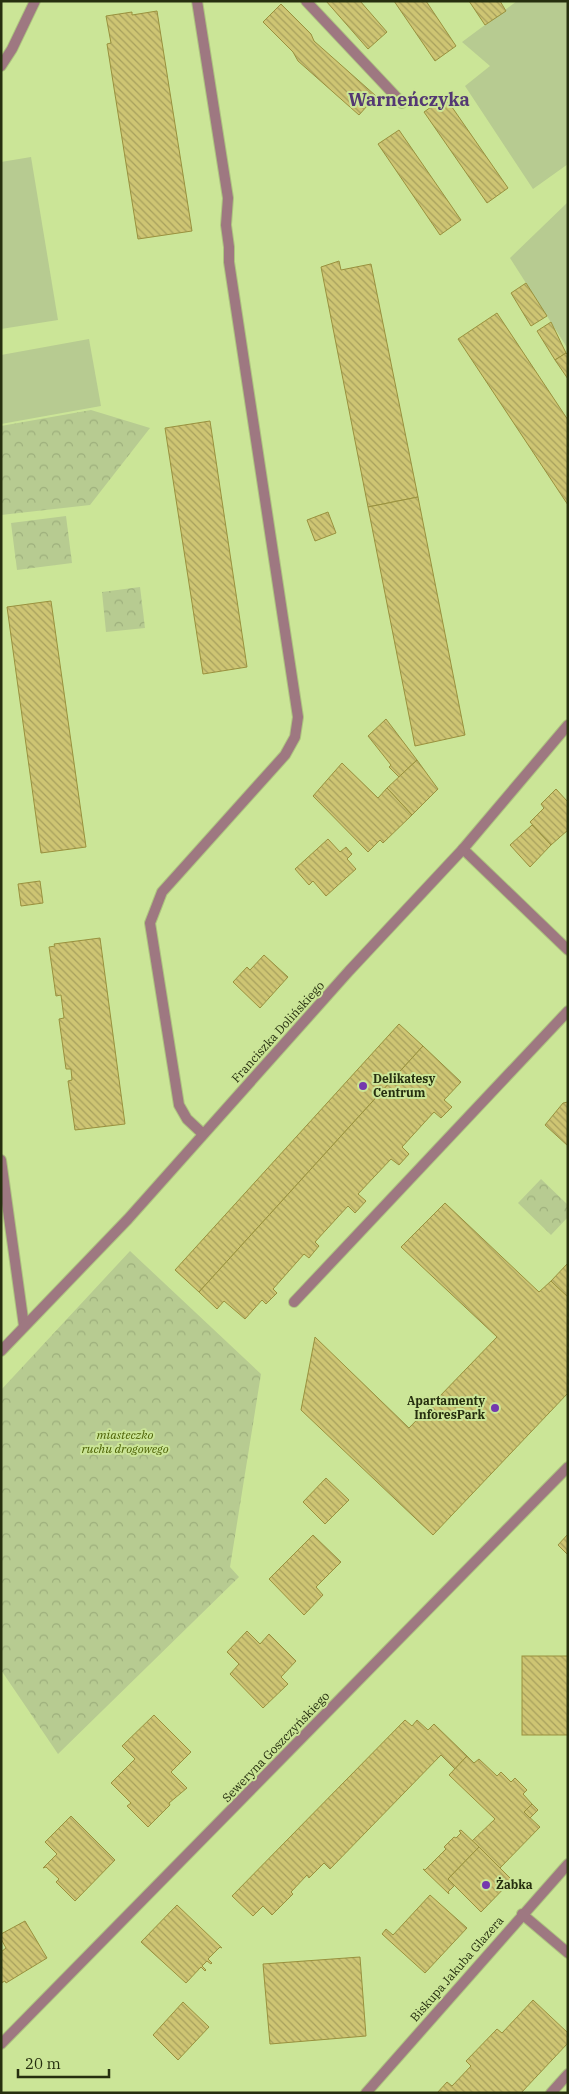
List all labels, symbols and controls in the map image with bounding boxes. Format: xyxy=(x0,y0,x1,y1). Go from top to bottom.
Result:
district label: Warneńczyka xyxy=(348,88,470,111)
street label: Franciszka Dolińskiego xyxy=(228,978,327,1085)
place label: Delikatesy Centrum xyxy=(373,1071,435,1100)
marker: Delikatesy Centrum xyxy=(357,1080,369,1092)
place label: Apartamenty InforesPark xyxy=(407,1393,486,1422)
marker: Apartamenty InforesPark xyxy=(489,1402,501,1414)
park label: miasteczko ruchu drogowego xyxy=(81,1427,169,1456)
street label: Seweryna Goszczyńskiego xyxy=(219,1688,333,1805)
place label: Żabka xyxy=(496,1877,533,1892)
marker: Żabka xyxy=(480,1879,492,1891)
street label: Biskupa Jakuba Glazera xyxy=(407,1913,507,2024)
scale bar xyxy=(18,2046,109,2078)
text: 20 m xyxy=(25,2054,61,2073)

